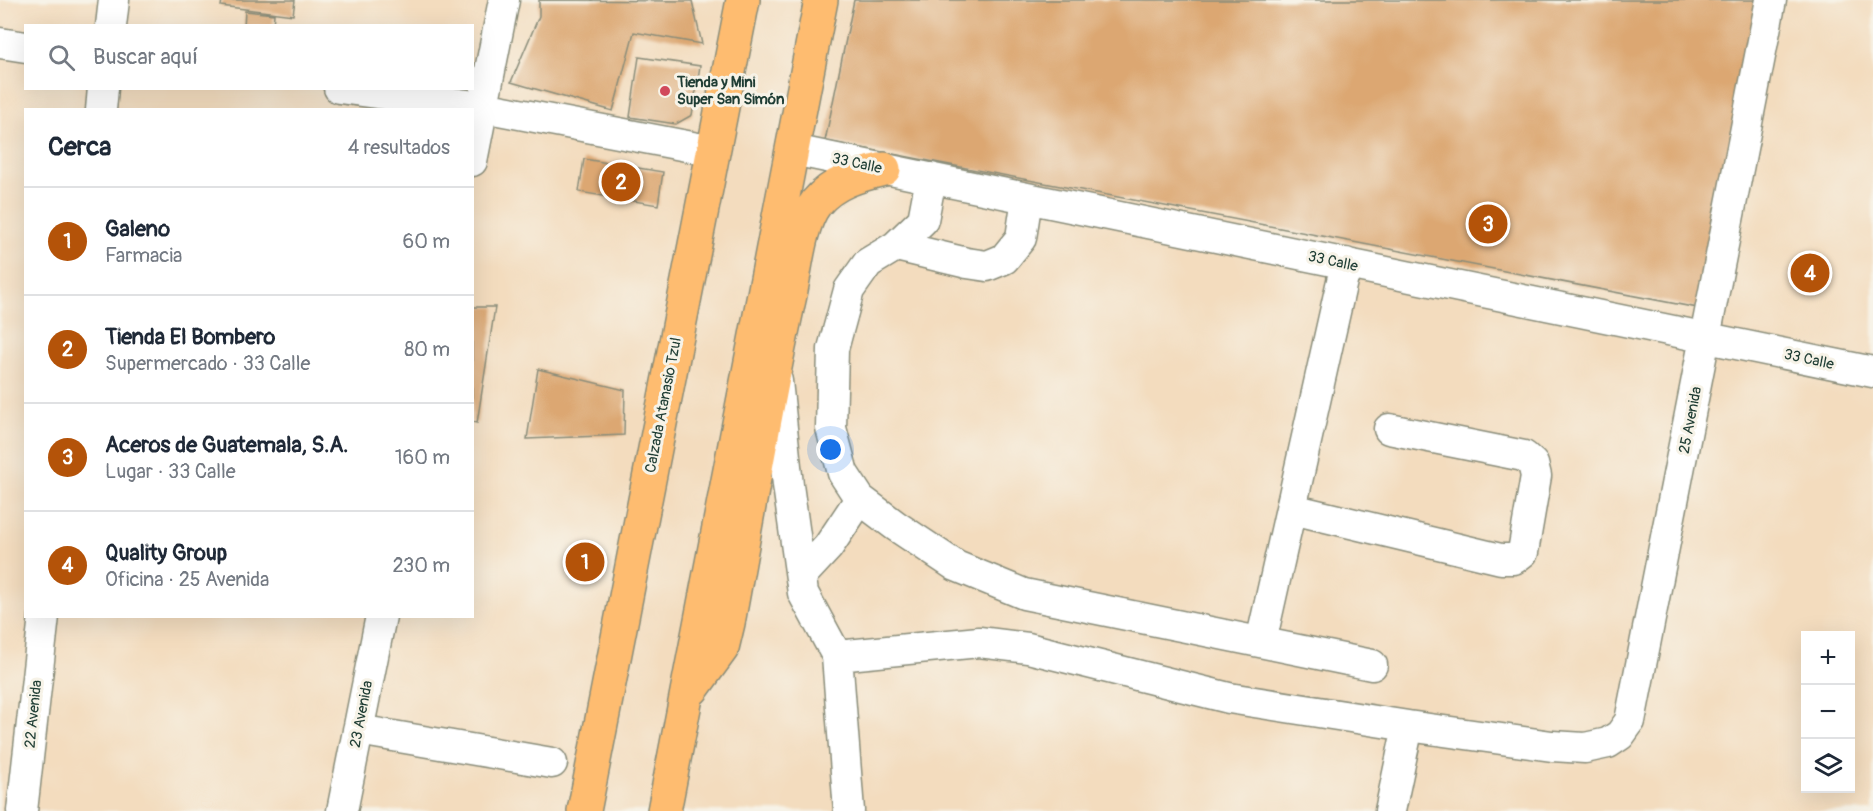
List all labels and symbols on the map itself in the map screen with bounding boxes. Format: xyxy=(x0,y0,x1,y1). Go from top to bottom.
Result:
place label: Tienda y Mini Super San Simón xyxy=(676,73,785,109)
marker: Tienda y Mini Super San Simón xyxy=(658,84,672,98)
street label: 33 Calle xyxy=(830,149,884,178)
pin: 2 xyxy=(602,160,640,204)
pin: 3 xyxy=(1468,202,1508,246)
street label: 33 Calle xyxy=(1306,247,1360,276)
pin: 4 xyxy=(1790,250,1830,296)
street label: Calzada Atanasio Tzul xyxy=(641,336,686,474)
street label: 33 Calle xyxy=(1782,345,1836,374)
street label: 25 Avenida xyxy=(1675,385,1706,455)
your location xyxy=(816,435,845,464)
pin: 1 xyxy=(566,540,604,584)
street label: 22 Avenida xyxy=(20,679,47,749)
street label: 23 Avenida xyxy=(346,679,377,749)

